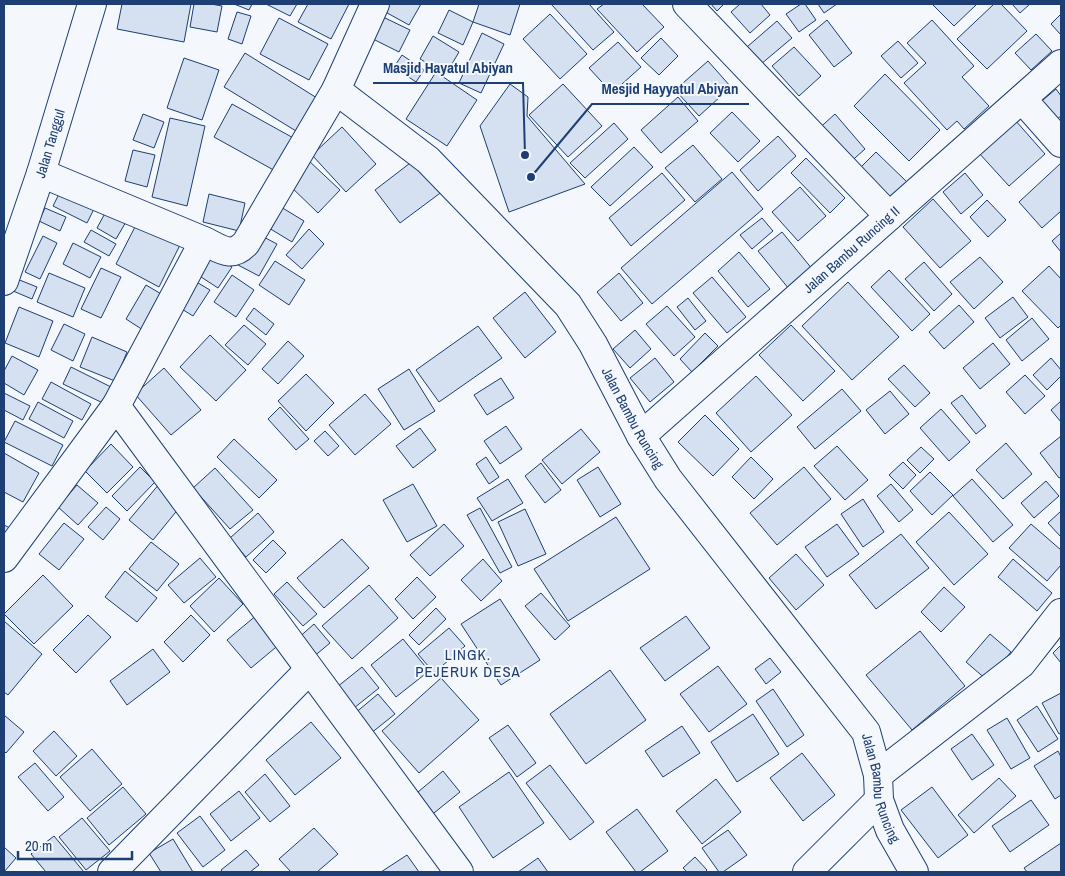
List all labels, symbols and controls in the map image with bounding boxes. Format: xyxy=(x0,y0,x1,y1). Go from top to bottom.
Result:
callout: Masjid Hayatul Abiyan xyxy=(373,53,523,83)
text: Masjid Hayatul Abiyan xyxy=(383,57,513,78)
callout: Mesjid Hayyatul Abiyan xyxy=(592,74,749,104)
text: Mesjid Hayyatul Abiyan xyxy=(602,78,738,99)
street label: Jalan Tanggul xyxy=(31,107,69,180)
street label: Jalan Bambu Runcing II xyxy=(799,202,903,297)
street label: Jalan Bambu Runcing xyxy=(598,364,669,473)
district label: LINGK. PEJERUK DESA xyxy=(415,644,521,682)
street label: Jalan Bambu Runcing xyxy=(858,731,905,846)
scale bar xyxy=(18,828,131,860)
text: 20 m xyxy=(25,835,52,856)

